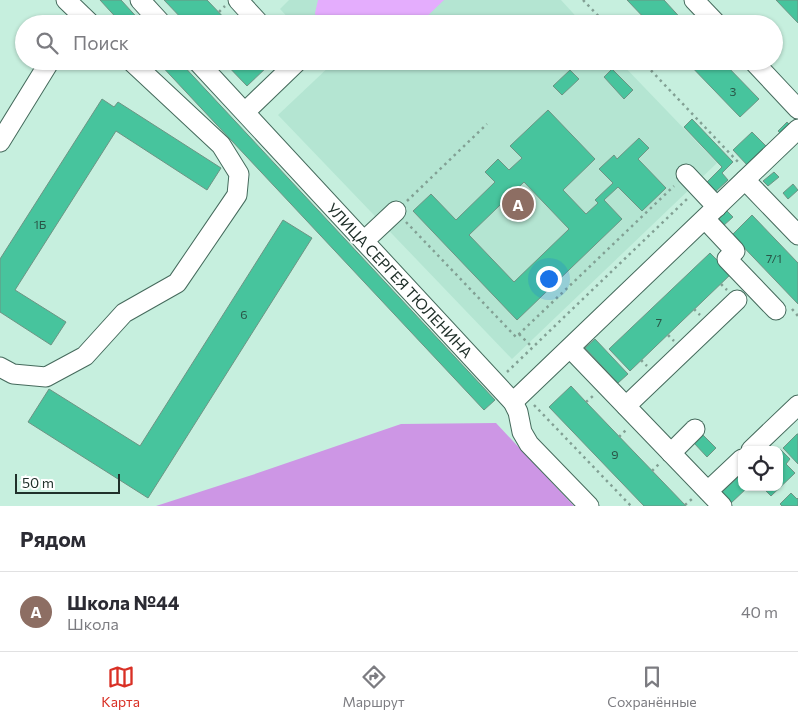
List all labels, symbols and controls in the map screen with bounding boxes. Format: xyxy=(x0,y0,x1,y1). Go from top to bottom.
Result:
search box xyxy=(15,15,783,70)
icon: search xyxy=(33,29,61,57)
text: Поиск xyxy=(73,31,129,54)
house number: 3 xyxy=(730,84,737,98)
pin: A xyxy=(502,185,534,223)
street label: УЛИЦА СЕРГЕЯ ТЮЛЕНИНА xyxy=(324,199,476,361)
house number: 1Б xyxy=(34,217,47,231)
house number: 7/1 xyxy=(766,251,782,265)
your location xyxy=(536,266,562,292)
house number: 6 xyxy=(240,307,248,321)
house number: 7 xyxy=(656,315,662,329)
map controls xyxy=(738,446,783,491)
button: locate xyxy=(738,446,783,491)
house number: 9 xyxy=(611,447,619,461)
scale bar xyxy=(15,471,120,494)
text: 50 m xyxy=(22,474,54,491)
text: Рядом xyxy=(20,526,86,551)
text: Школа №44 xyxy=(67,591,179,614)
text: A xyxy=(30,602,42,621)
text: 40 m xyxy=(741,602,778,621)
text: Школа xyxy=(67,614,119,633)
tab: Карта xyxy=(101,663,140,710)
tab: Маршрут xyxy=(343,663,405,710)
tab: Сохранённые xyxy=(607,663,697,710)

